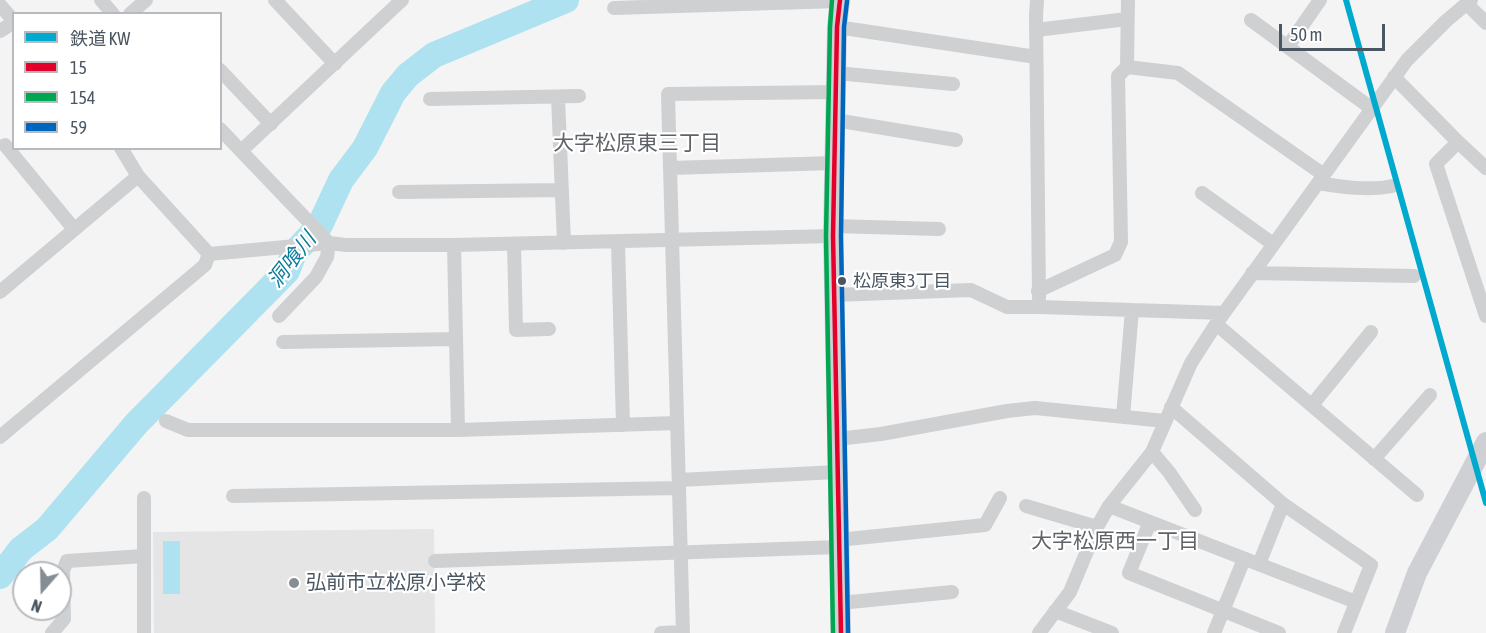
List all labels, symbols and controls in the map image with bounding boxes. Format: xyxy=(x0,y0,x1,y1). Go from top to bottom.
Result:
legend xyxy=(12,12,222,150)
scale bar xyxy=(1282,12,1388,50)
text: 50 m xyxy=(1290,24,1322,45)
text: 鉄道 KW xyxy=(70,28,130,49)
text: 15 xyxy=(70,57,87,78)
text: 154 xyxy=(70,87,95,108)
text: 59 xyxy=(70,117,87,138)
district label: 大字松原東三丁目 xyxy=(553,130,721,156)
water label: 洞喰川 xyxy=(263,227,321,293)
place label: 松原東3丁目 xyxy=(853,270,951,292)
marker: 松原東3丁目 xyxy=(836,275,848,287)
district label: 大字松原西一丁目 xyxy=(1031,528,1199,554)
north arrow xyxy=(12,561,72,621)
place label: 弘前市立松原小学校 xyxy=(306,571,486,595)
marker: 弘前市立松原小学校 xyxy=(287,576,301,590)
text: N xyxy=(29,596,44,616)

